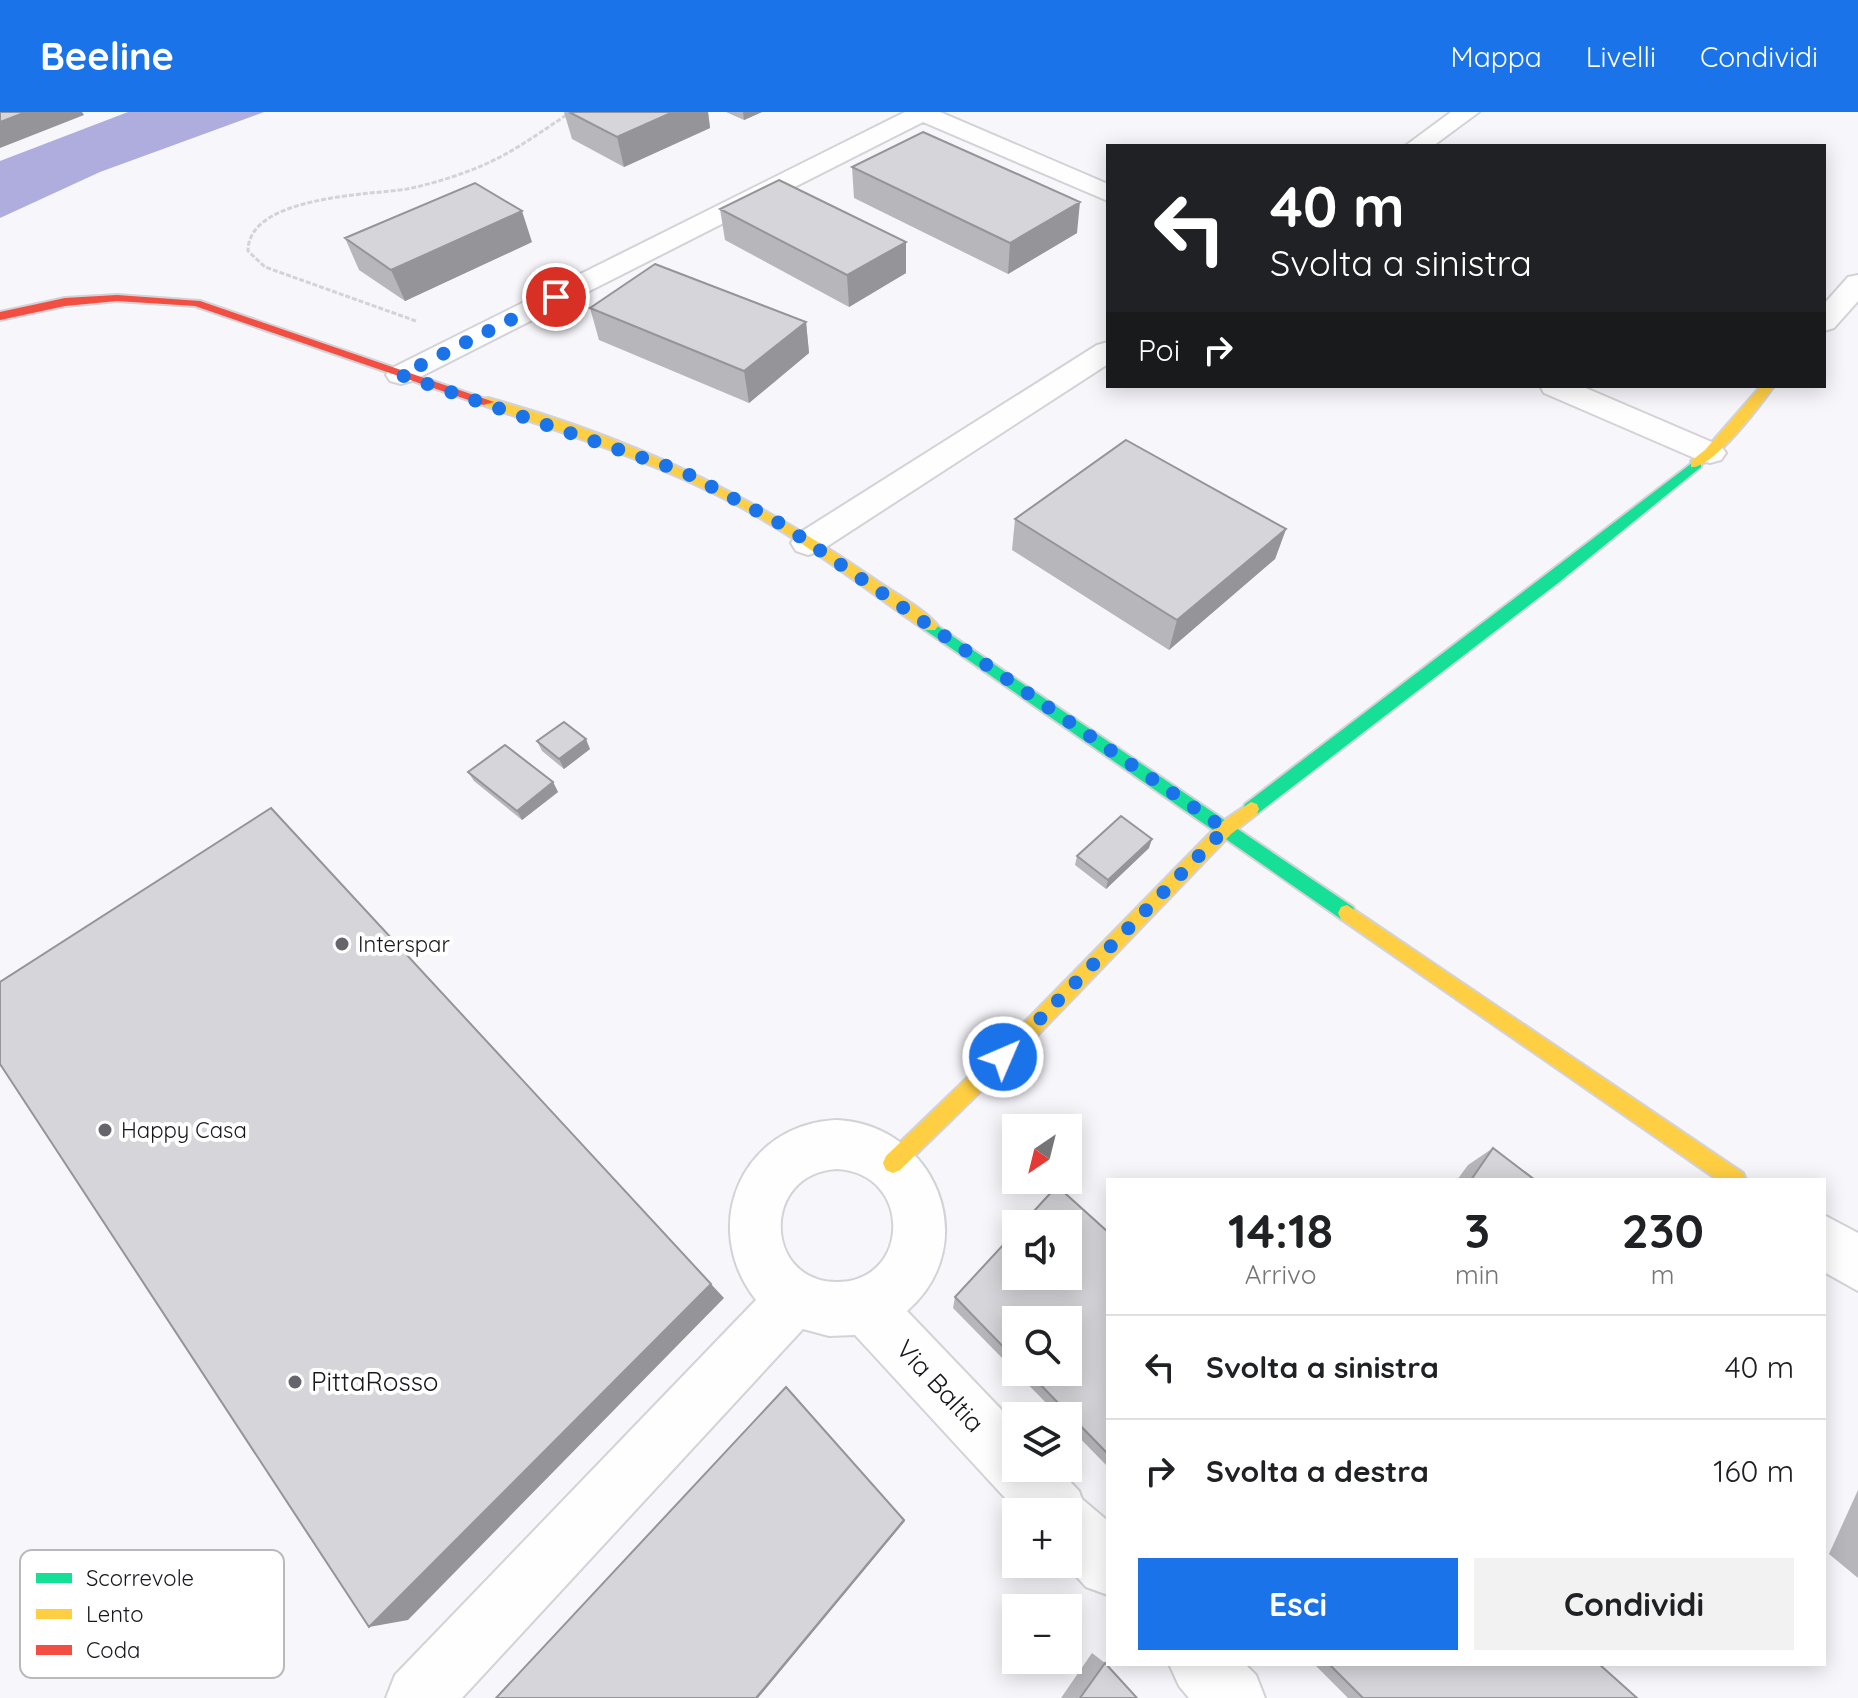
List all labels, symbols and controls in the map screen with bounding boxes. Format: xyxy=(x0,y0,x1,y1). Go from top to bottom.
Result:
text: Beeline xyxy=(40,32,174,80)
text: Mappa xyxy=(1451,39,1542,74)
text: Livelli xyxy=(1586,39,1656,74)
text: Condividi xyxy=(1700,39,1818,74)
text: 40 m xyxy=(1270,171,1405,241)
icon: left xyxy=(1138,176,1242,280)
text: Svolta a sinistra xyxy=(1270,240,1532,285)
pin xyxy=(522,263,590,331)
icon: arrive xyxy=(534,275,578,319)
icon: right xyxy=(1196,328,1240,372)
text: Poi xyxy=(1138,331,1180,369)
place label: Interspar xyxy=(358,930,450,958)
marker: Interspar xyxy=(333,935,351,953)
position arrow xyxy=(961,1015,1045,1099)
north arrow xyxy=(1002,1114,1082,1194)
map controls xyxy=(1002,1114,1082,1674)
place label: Happy Casa xyxy=(121,1116,247,1144)
marker: Happy Casa xyxy=(96,1121,114,1139)
text: 14:18 xyxy=(1228,1200,1333,1260)
text: 3 xyxy=(1464,1200,1490,1260)
text: 230 xyxy=(1621,1200,1704,1260)
button: sound xyxy=(1002,1210,1082,1290)
text: Arrivo xyxy=(1245,1258,1316,1291)
text: min xyxy=(1455,1258,1499,1291)
text: m xyxy=(1651,1258,1675,1291)
button: search xyxy=(1002,1306,1082,1386)
street label: Via Baltia xyxy=(889,1333,991,1439)
icon: left xyxy=(1138,1345,1182,1389)
text: Svolta a sinistra xyxy=(1206,1348,1439,1386)
text: 40 m xyxy=(1725,1348,1794,1386)
place label: PittaRosso xyxy=(311,1365,439,1398)
marker: PittaRosso xyxy=(286,1373,304,1391)
button: layers xyxy=(1002,1402,1082,1482)
icon: right xyxy=(1138,1449,1182,1493)
text: Svolta a destra xyxy=(1206,1452,1429,1490)
text: 160 m xyxy=(1713,1452,1794,1490)
button: + xyxy=(1002,1498,1082,1578)
legend xyxy=(20,1550,284,1678)
button: Esci xyxy=(1138,1558,1458,1650)
button: Condividi xyxy=(1474,1558,1794,1650)
text: Scorrevole xyxy=(86,1564,194,1592)
button: − xyxy=(1002,1594,1082,1674)
text: Lento xyxy=(86,1600,144,1628)
text: Coda xyxy=(86,1636,140,1664)

